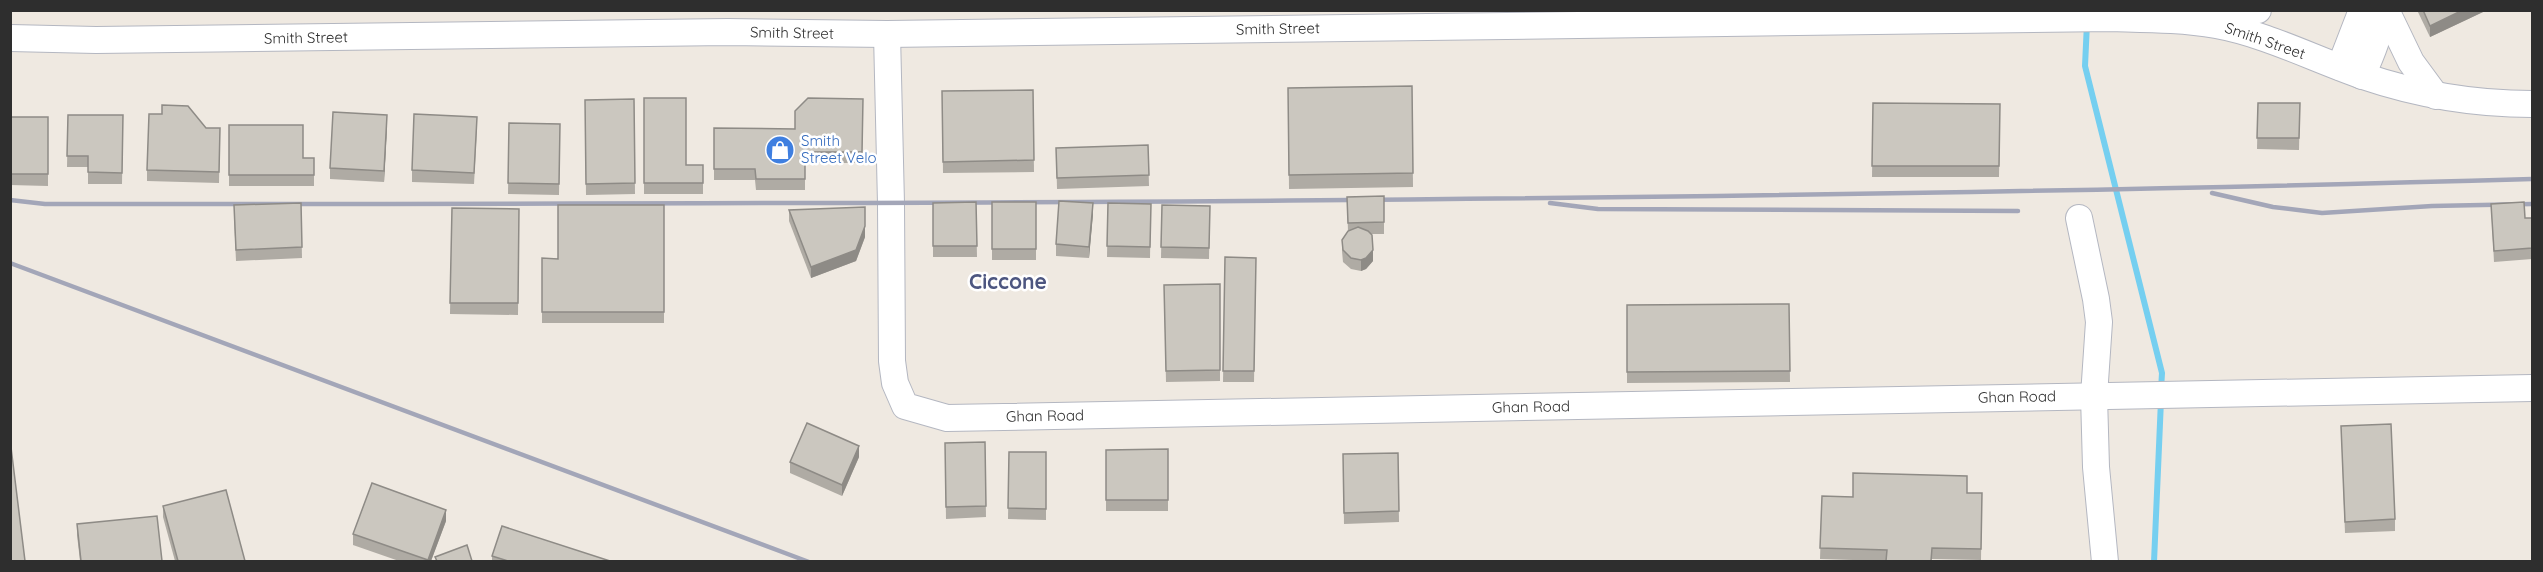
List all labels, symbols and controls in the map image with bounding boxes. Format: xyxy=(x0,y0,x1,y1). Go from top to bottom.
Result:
street label: Smith Street xyxy=(1236,18,1320,39)
street label: Smith Street xyxy=(2222,18,2308,63)
street label: Smith Street xyxy=(750,22,834,43)
street label: Smith Street xyxy=(264,27,348,48)
place label: Smith Street Velo xyxy=(801,131,877,167)
shop icon: Smith Street Velo xyxy=(764,134,796,166)
district label: Ciccone xyxy=(969,268,1047,294)
street label: Ghan Road xyxy=(1978,386,2056,407)
street label: Ghan Road xyxy=(1492,396,1570,417)
street label: Ghan Road xyxy=(1006,405,1084,426)

